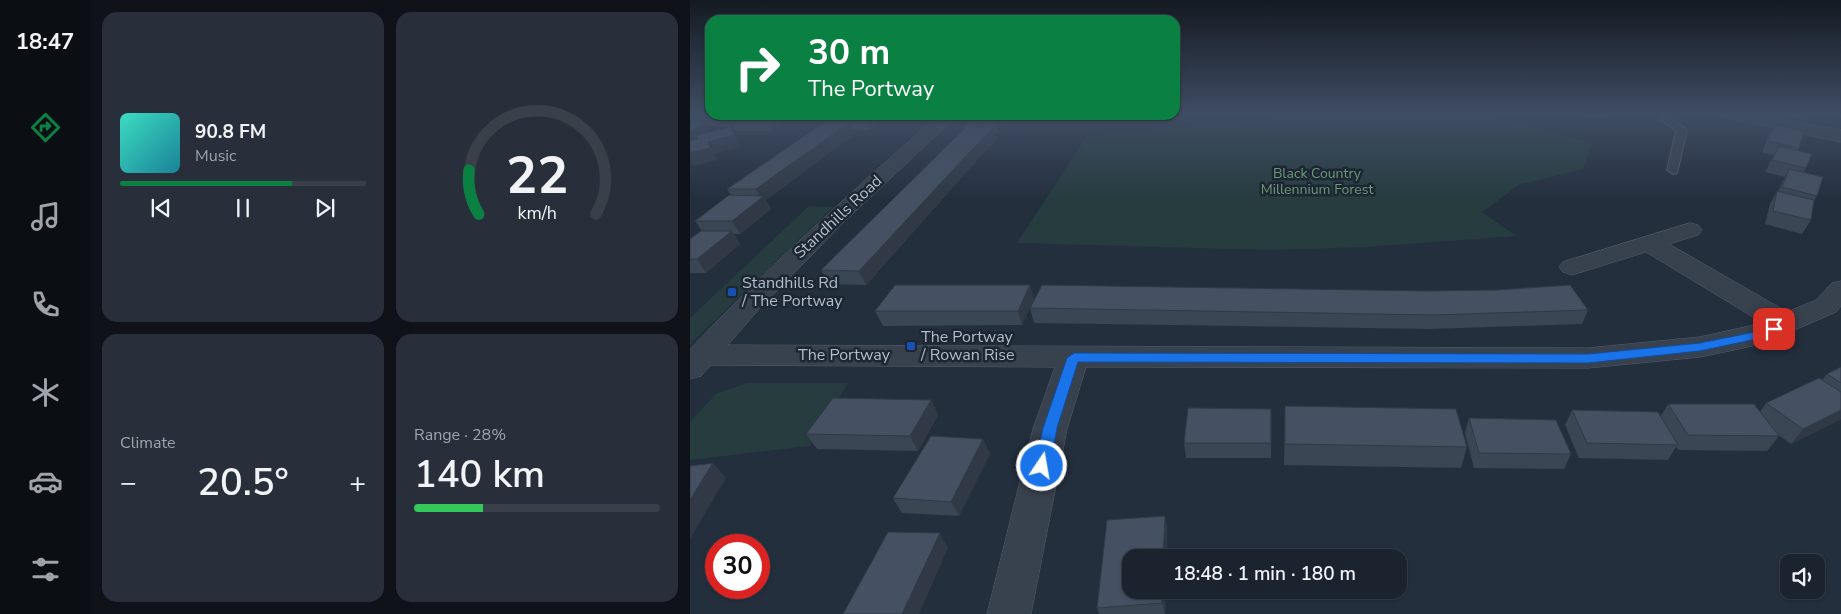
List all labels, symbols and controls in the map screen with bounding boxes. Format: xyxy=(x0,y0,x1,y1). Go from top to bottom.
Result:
text: 18:47 xyxy=(16,27,74,57)
text: 30 m xyxy=(808,29,890,76)
icon: right xyxy=(725,35,790,100)
text: The Portway xyxy=(808,74,934,104)
icon: directions xyxy=(28,110,63,145)
text: 90.8 FM xyxy=(195,119,266,145)
text: 22 xyxy=(506,140,568,211)
text: Music xyxy=(195,145,236,167)
park label: Black Country Millennium Forest xyxy=(1261,164,1373,199)
street label: Standhills Road xyxy=(789,170,887,264)
icon: previous xyxy=(147,194,175,222)
icon: pause xyxy=(229,194,257,222)
icon: next xyxy=(311,194,339,222)
icon: music xyxy=(28,199,63,234)
text: km/h xyxy=(517,201,557,225)
place label: Standhills Rd / The Portway xyxy=(741,272,843,312)
marker: Standhills Rd / The Portway xyxy=(726,286,738,298)
icon: phone xyxy=(28,287,63,322)
pin xyxy=(1753,308,1795,350)
icon: arrive xyxy=(1760,315,1788,343)
place label: The Portway / Rowan Rise xyxy=(920,326,1015,366)
marker: The Portway / Rowan Rise xyxy=(905,340,917,352)
street label: The Portway xyxy=(798,344,891,366)
icon: climate xyxy=(28,375,63,410)
text: Range · 28% xyxy=(414,424,506,446)
text: Climate xyxy=(120,432,175,454)
position arrow xyxy=(1015,439,1067,491)
text: 140 km xyxy=(414,449,545,500)
text: 20.5° xyxy=(197,457,289,508)
icon: car xyxy=(28,464,63,499)
text: − xyxy=(120,464,137,502)
text: + xyxy=(349,464,366,502)
speed limit sign: 30 xyxy=(705,534,770,599)
icon: filters xyxy=(28,552,63,587)
map controls xyxy=(1780,554,1825,599)
button: sound xyxy=(1780,554,1825,599)
text: 18:48 · 1 min · 180 m xyxy=(1173,561,1356,587)

